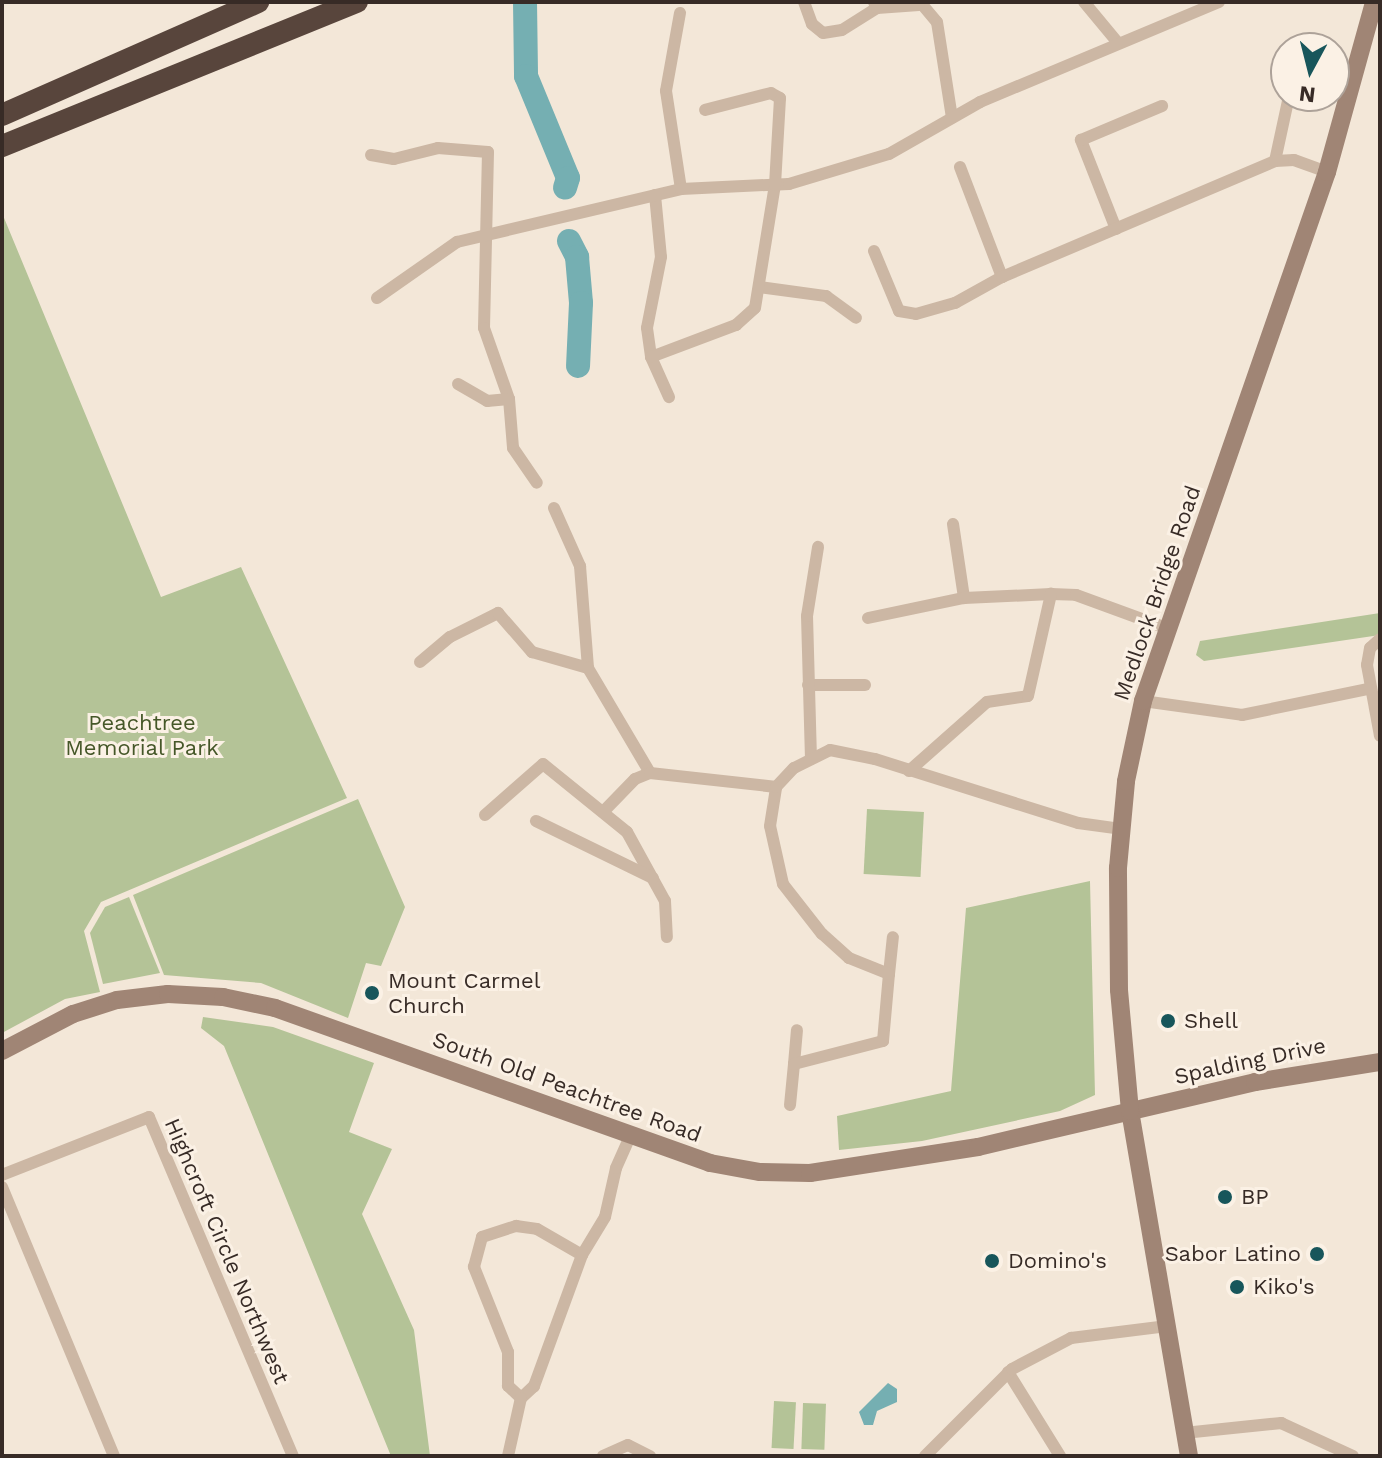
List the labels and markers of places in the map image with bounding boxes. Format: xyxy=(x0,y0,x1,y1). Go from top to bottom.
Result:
place label: Mount Carmel Church xyxy=(388,967,540,1018)
marker: Mount Carmel Church xyxy=(363,984,381,1002)
place label: Shell xyxy=(1184,1008,1238,1034)
marker: Shell xyxy=(1159,1012,1177,1030)
place label: BP xyxy=(1241,1184,1269,1210)
marker: BP xyxy=(1216,1188,1234,1206)
place label: Sabor Latino xyxy=(1164,1241,1301,1267)
marker: Sabor Latino xyxy=(1308,1245,1326,1263)
place label: Domino's xyxy=(1008,1248,1107,1274)
marker: Domino's xyxy=(983,1252,1001,1270)
place label: Kiko's xyxy=(1253,1274,1315,1300)
marker: Kiko's xyxy=(1228,1278,1246,1296)

